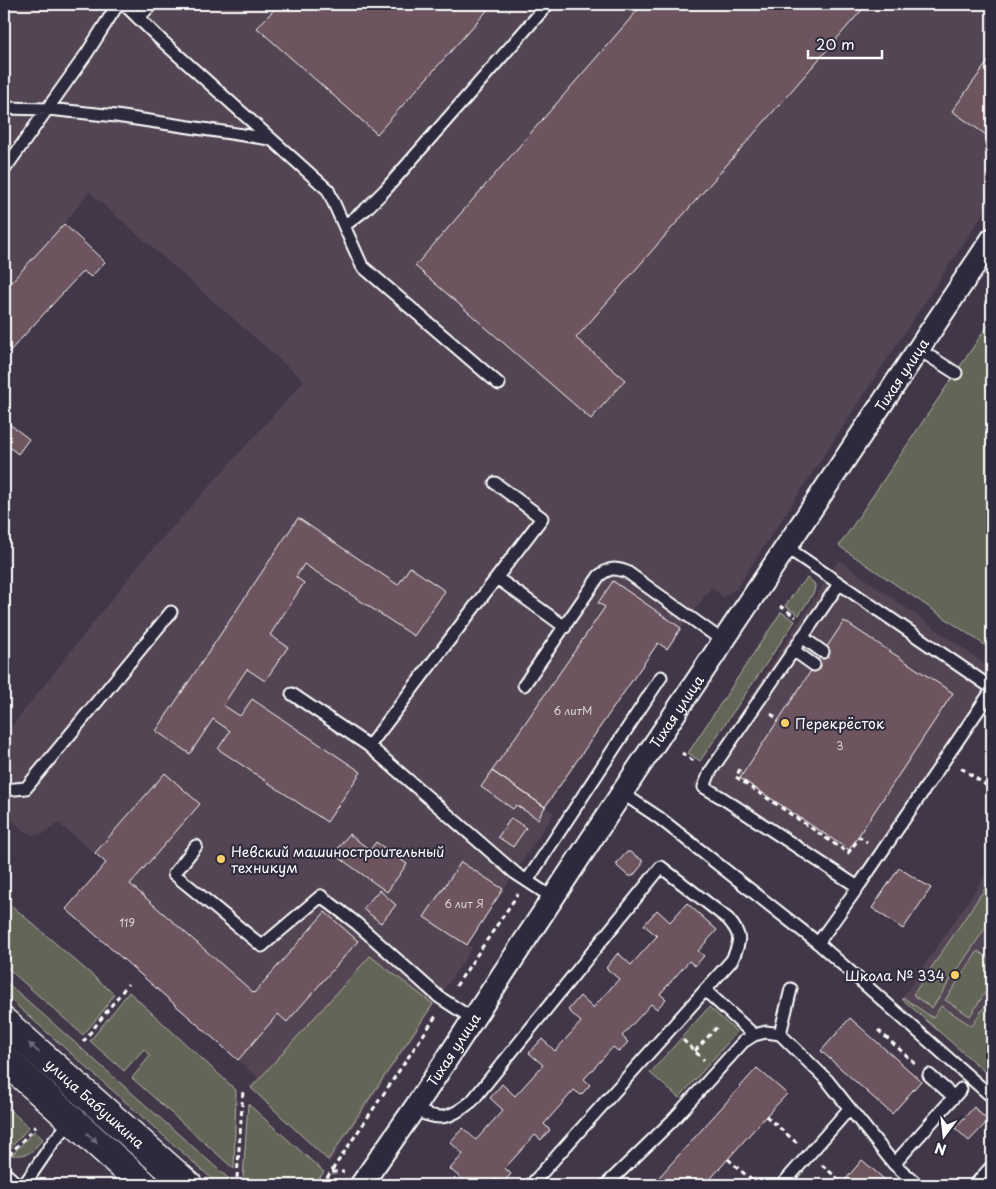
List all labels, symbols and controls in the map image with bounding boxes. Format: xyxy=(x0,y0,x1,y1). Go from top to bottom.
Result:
scale bar xyxy=(808,28,882,60)
text: 20 m xyxy=(816,32,855,55)
street label: Тихая улица xyxy=(869,334,934,415)
street label: Тихая улица xyxy=(644,670,708,752)
house number: 6 литМ xyxy=(554,702,592,719)
place label: Перекрёсток xyxy=(795,713,885,734)
marker: Перекрёсток xyxy=(779,717,791,729)
house number: 3 xyxy=(836,737,844,754)
place label: Невский машиностроительный техникум xyxy=(231,841,445,878)
marker: Невский машиностроительный техникум xyxy=(215,853,227,865)
house number: 6 лит Я xyxy=(444,895,484,912)
house number: 119 xyxy=(119,914,135,931)
place label: Школа № 334 xyxy=(845,965,945,986)
marker: Школа № 334 xyxy=(949,969,961,981)
street label: Тихая улица xyxy=(421,1008,485,1090)
one-way arrow xyxy=(27,1043,40,1054)
street label: улица Бабушкина xyxy=(41,1053,150,1153)
north arrow xyxy=(918,1112,968,1162)
one-way arrow xyxy=(86,1132,98,1144)
text: N xyxy=(932,1137,949,1161)

